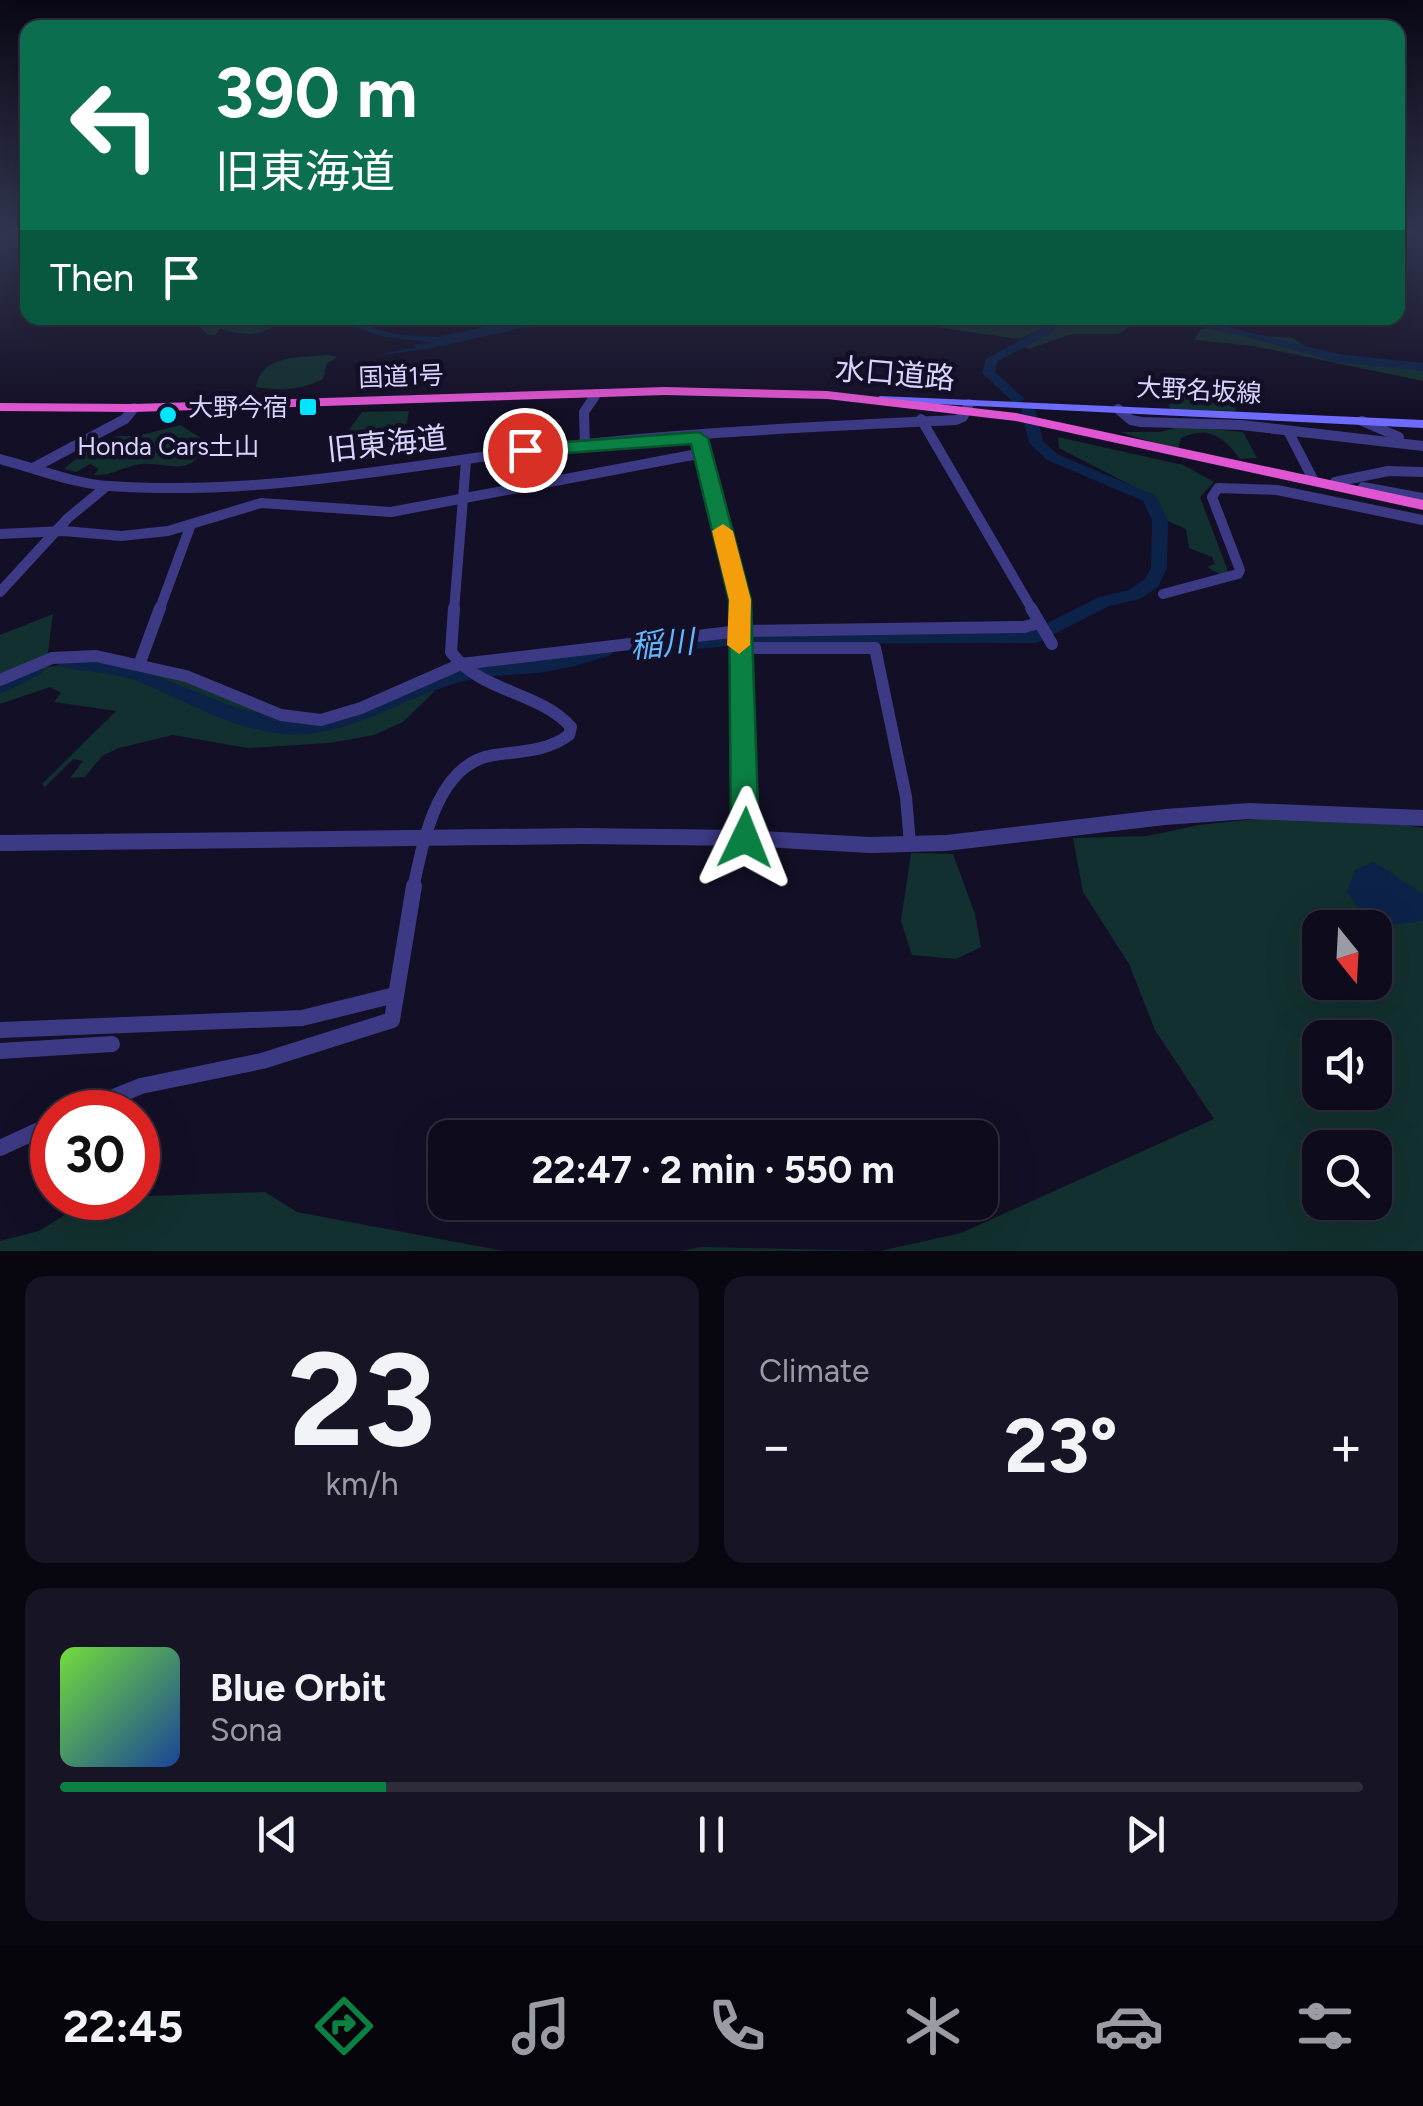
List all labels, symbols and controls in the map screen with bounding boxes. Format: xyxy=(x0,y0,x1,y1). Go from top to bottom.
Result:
text: 390 m xyxy=(215,50,418,135)
icon: left xyxy=(50,60,180,190)
text: 旧東海道 xyxy=(215,144,395,198)
icon: arrive xyxy=(154,250,209,305)
text: Then xyxy=(50,255,134,301)
street label: 水口道路 xyxy=(834,350,956,397)
street label: 国道1号 xyxy=(358,360,444,392)
street label: 大野名坂線 xyxy=(1136,372,1262,408)
place label: 大野今宿 xyxy=(188,392,288,422)
marker: 大野今宿 xyxy=(297,396,319,418)
marker: Honda Cars土山 xyxy=(157,404,179,426)
pin xyxy=(483,408,568,493)
street label: 旧東海道 xyxy=(325,419,449,468)
icon: arrive xyxy=(498,423,553,478)
place label: Honda Cars土山 xyxy=(77,431,259,461)
water label: 稲川 xyxy=(628,622,699,666)
position arrow xyxy=(693,786,797,890)
north arrow xyxy=(1302,910,1392,1000)
map controls xyxy=(1302,910,1392,1220)
button: sound xyxy=(1302,1020,1392,1110)
speed limit sign: 30 xyxy=(30,1090,160,1220)
button: search xyxy=(1302,1130,1392,1220)
text: 22:47 · 2 min · 550 m xyxy=(531,1147,895,1193)
text: 23 xyxy=(288,1322,436,1478)
text: Climate xyxy=(759,1352,870,1390)
text: 23° xyxy=(1004,1401,1118,1491)
text: − xyxy=(759,1413,793,1479)
text: + xyxy=(1329,1413,1363,1479)
text: km/h xyxy=(325,1465,399,1503)
text: Blue Orbit xyxy=(210,1665,386,1711)
text: Sona xyxy=(210,1711,282,1749)
icon: previous xyxy=(250,1807,305,1862)
icon: pause xyxy=(684,1807,739,1862)
icon: next xyxy=(1118,1807,1173,1862)
icon: directions xyxy=(309,1991,379,2061)
icon: music xyxy=(506,1991,576,2061)
icon: phone xyxy=(702,1991,772,2061)
icon: climate xyxy=(898,1991,968,2061)
icon: car xyxy=(1094,1991,1164,2061)
icon: filters xyxy=(1290,1991,1360,2061)
text: 22:45 xyxy=(63,1999,183,2053)

